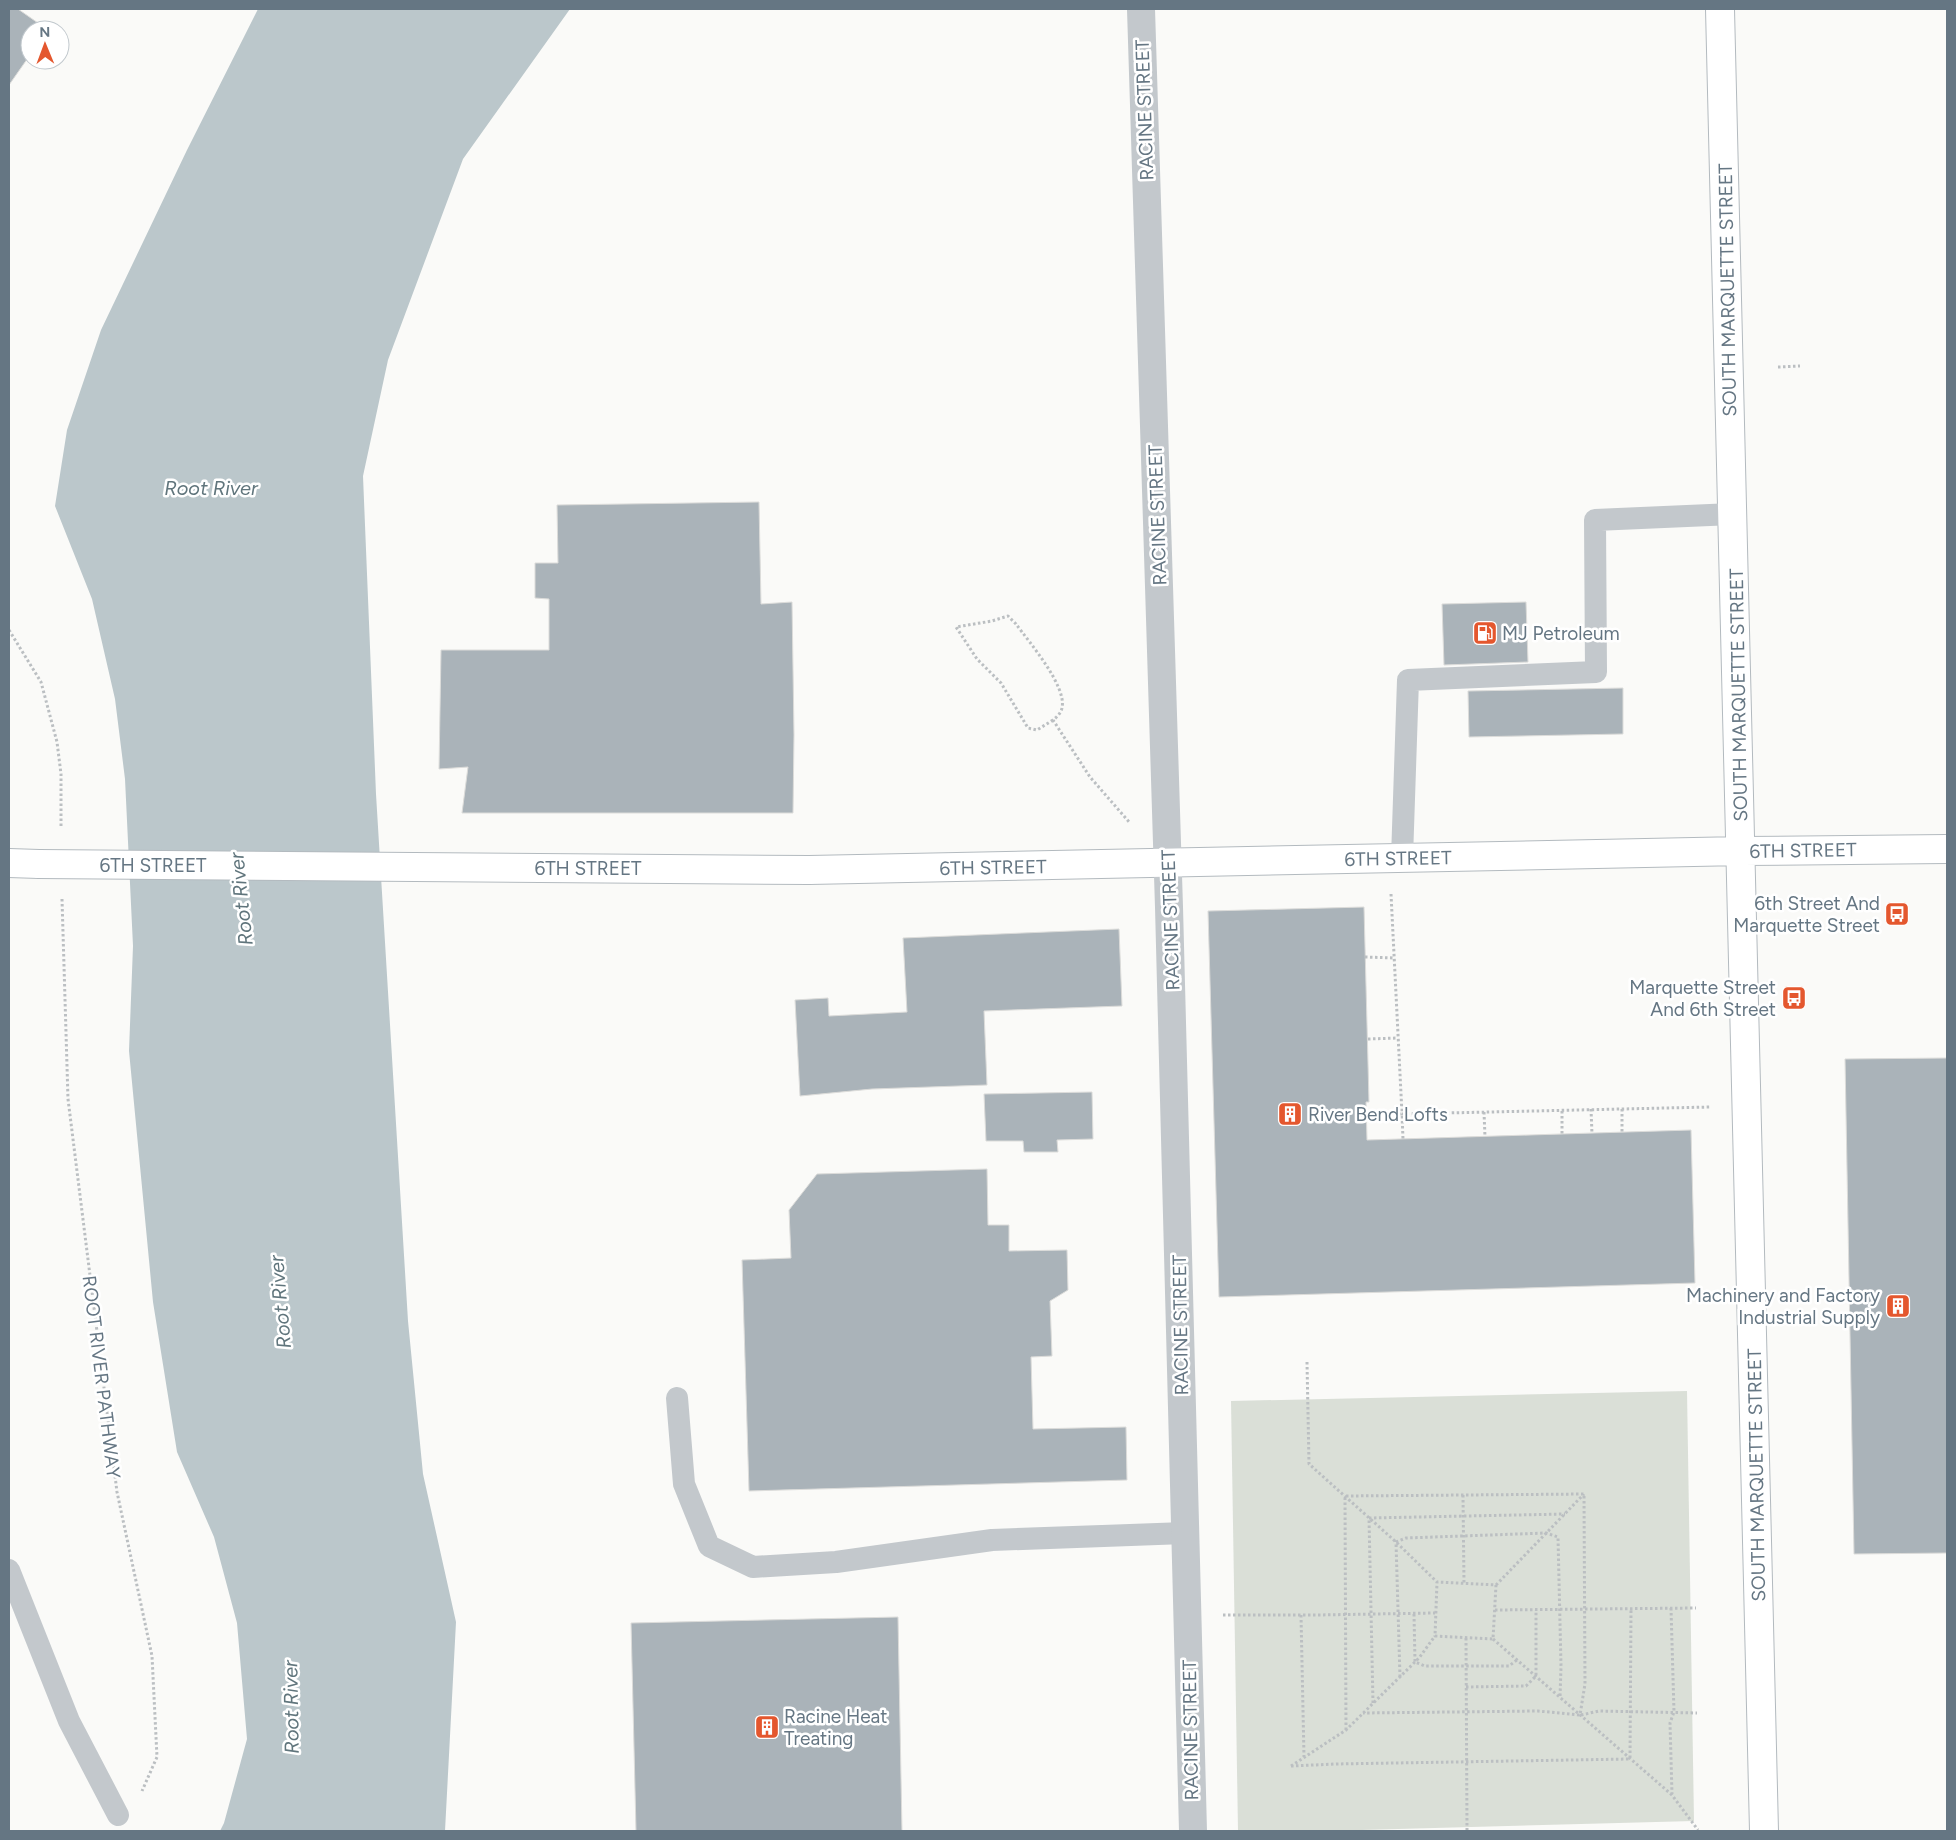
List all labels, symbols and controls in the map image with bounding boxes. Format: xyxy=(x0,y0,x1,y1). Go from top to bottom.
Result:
north arrow xyxy=(20,20,70,70)
text: N xyxy=(39,24,50,41)
street label: RACINE STREET xyxy=(1131,39,1158,181)
street label: SOUTH MARQUETTE STREET xyxy=(1714,163,1741,417)
street label: RACINE STREET xyxy=(1144,444,1171,586)
water label: Root River xyxy=(164,476,259,500)
street label: SOUTH MARQUETTE STREET xyxy=(1725,568,1752,822)
fuel station icon: MJ Petroleum xyxy=(1472,620,1498,646)
place label: MJ Petroleum xyxy=(1502,622,1620,645)
street label: 6TH STREET xyxy=(1749,838,1857,863)
street label: 6TH STREET xyxy=(1344,846,1452,871)
street label: RACINE STREET xyxy=(1157,849,1184,991)
water label: Root River xyxy=(224,850,258,947)
street label: 6TH STREET xyxy=(99,854,207,877)
street label: 6TH STREET xyxy=(939,855,1047,880)
street label: 6TH STREET xyxy=(534,857,642,880)
place label: 6th Street And Marquette Street xyxy=(1733,892,1880,937)
bus stop icon: 6th Street And Marquette Street xyxy=(1884,901,1910,927)
place label: Marquette Street And 6th Street xyxy=(1629,976,1776,1021)
bus stop icon: Marquette Street And 6th Street xyxy=(1781,985,1807,1011)
building icon: River Bend Lofts xyxy=(1277,1101,1303,1127)
place label: River Bend Lofts xyxy=(1308,1103,1448,1126)
water label: Root River xyxy=(264,1253,296,1350)
street label: RACINE STREET xyxy=(1168,1254,1193,1396)
street label: ROOT RIVER PATHWAY xyxy=(78,1274,125,1480)
place label: Machinery and Factory Industrial Supply xyxy=(1686,1284,1880,1329)
building icon: Machinery and Factory Industrial Supply xyxy=(1885,1293,1911,1319)
street label: SOUTH MARQUETTE STREET xyxy=(1743,1348,1770,1602)
water label: Root River xyxy=(278,1659,304,1754)
street label: RACINE STREET xyxy=(1178,1659,1203,1801)
place label: Racine Heat Treating xyxy=(784,1705,887,1750)
building icon: Racine Heat Treating xyxy=(754,1714,780,1740)

